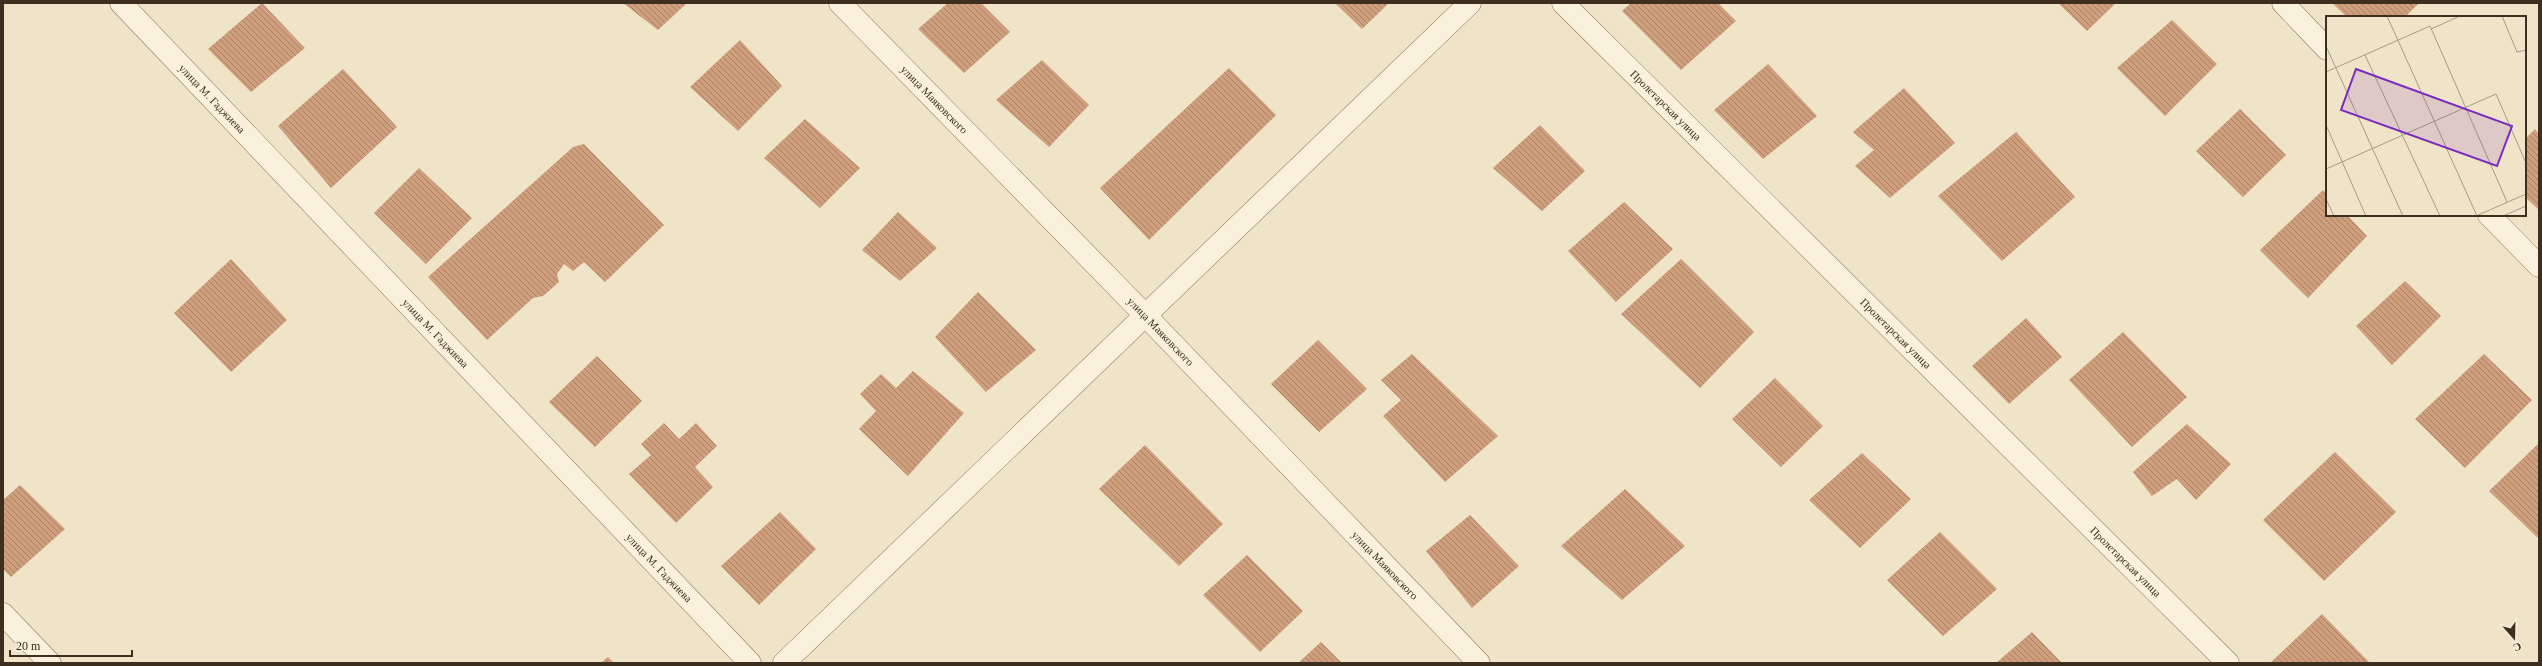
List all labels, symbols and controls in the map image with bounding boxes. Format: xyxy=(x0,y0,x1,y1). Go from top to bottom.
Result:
inset map xyxy=(2326,16,2526,216)
street label: улица М. Гаджиева xyxy=(177,62,248,135)
street label: улица Маяковского xyxy=(899,63,970,136)
street label: Пролетарская улица xyxy=(1628,68,1704,143)
street label: улица Маяковского xyxy=(1125,295,1197,368)
street label: улица М. Гаджиева xyxy=(400,296,471,370)
street label: Пролетарская улица xyxy=(1858,296,1934,371)
street label: Пролетарская улица xyxy=(2088,524,2164,599)
street label: улица Маяковского xyxy=(1350,528,1421,602)
street label: улица М. Гаджиева xyxy=(624,531,695,605)
north arrow xyxy=(2494,618,2534,658)
scale bar xyxy=(10,632,132,658)
text: 20 m xyxy=(16,639,41,653)
text: С xyxy=(2512,640,2523,654)

